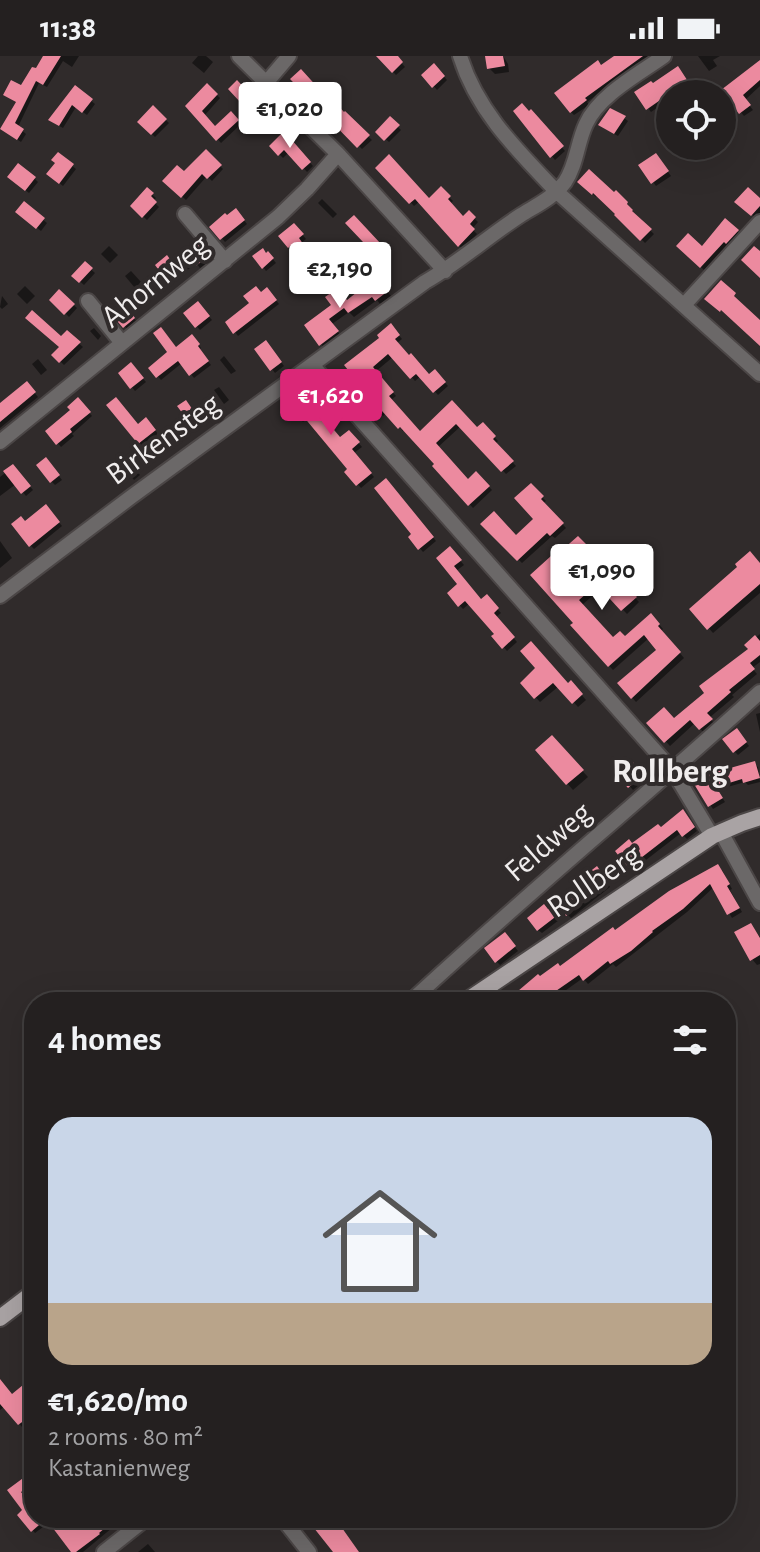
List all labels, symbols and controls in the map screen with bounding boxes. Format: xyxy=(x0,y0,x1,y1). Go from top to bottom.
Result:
text: 11:38 xyxy=(40,13,96,43)
map controls xyxy=(656,80,736,160)
button: locate xyxy=(656,80,736,160)
pin: €1,020 xyxy=(225,82,355,150)
text: €1,020 xyxy=(257,95,323,121)
street label: Ahornweg xyxy=(95,228,215,334)
pin: €2,190 xyxy=(275,242,405,310)
text: €2,190 xyxy=(307,255,373,281)
pin: €1,620 xyxy=(266,369,396,437)
text: €1,620 xyxy=(298,382,364,408)
street label: Birkensteg xyxy=(100,387,226,491)
pin: €1,090 xyxy=(537,544,667,612)
text: €1,090 xyxy=(568,557,636,583)
district label: Rollberg xyxy=(612,755,729,789)
street label: Feldweg xyxy=(499,796,598,888)
street label: Rollberg xyxy=(541,838,647,924)
icon: filters xyxy=(668,1018,712,1062)
text: 4 homes xyxy=(48,1023,162,1057)
icon: home xyxy=(308,1169,452,1313)
text: €1,620/mo xyxy=(48,1384,188,1418)
text: 2 rooms · 80 m² xyxy=(48,1424,203,1450)
text: Kastanienweg xyxy=(48,1455,190,1481)

